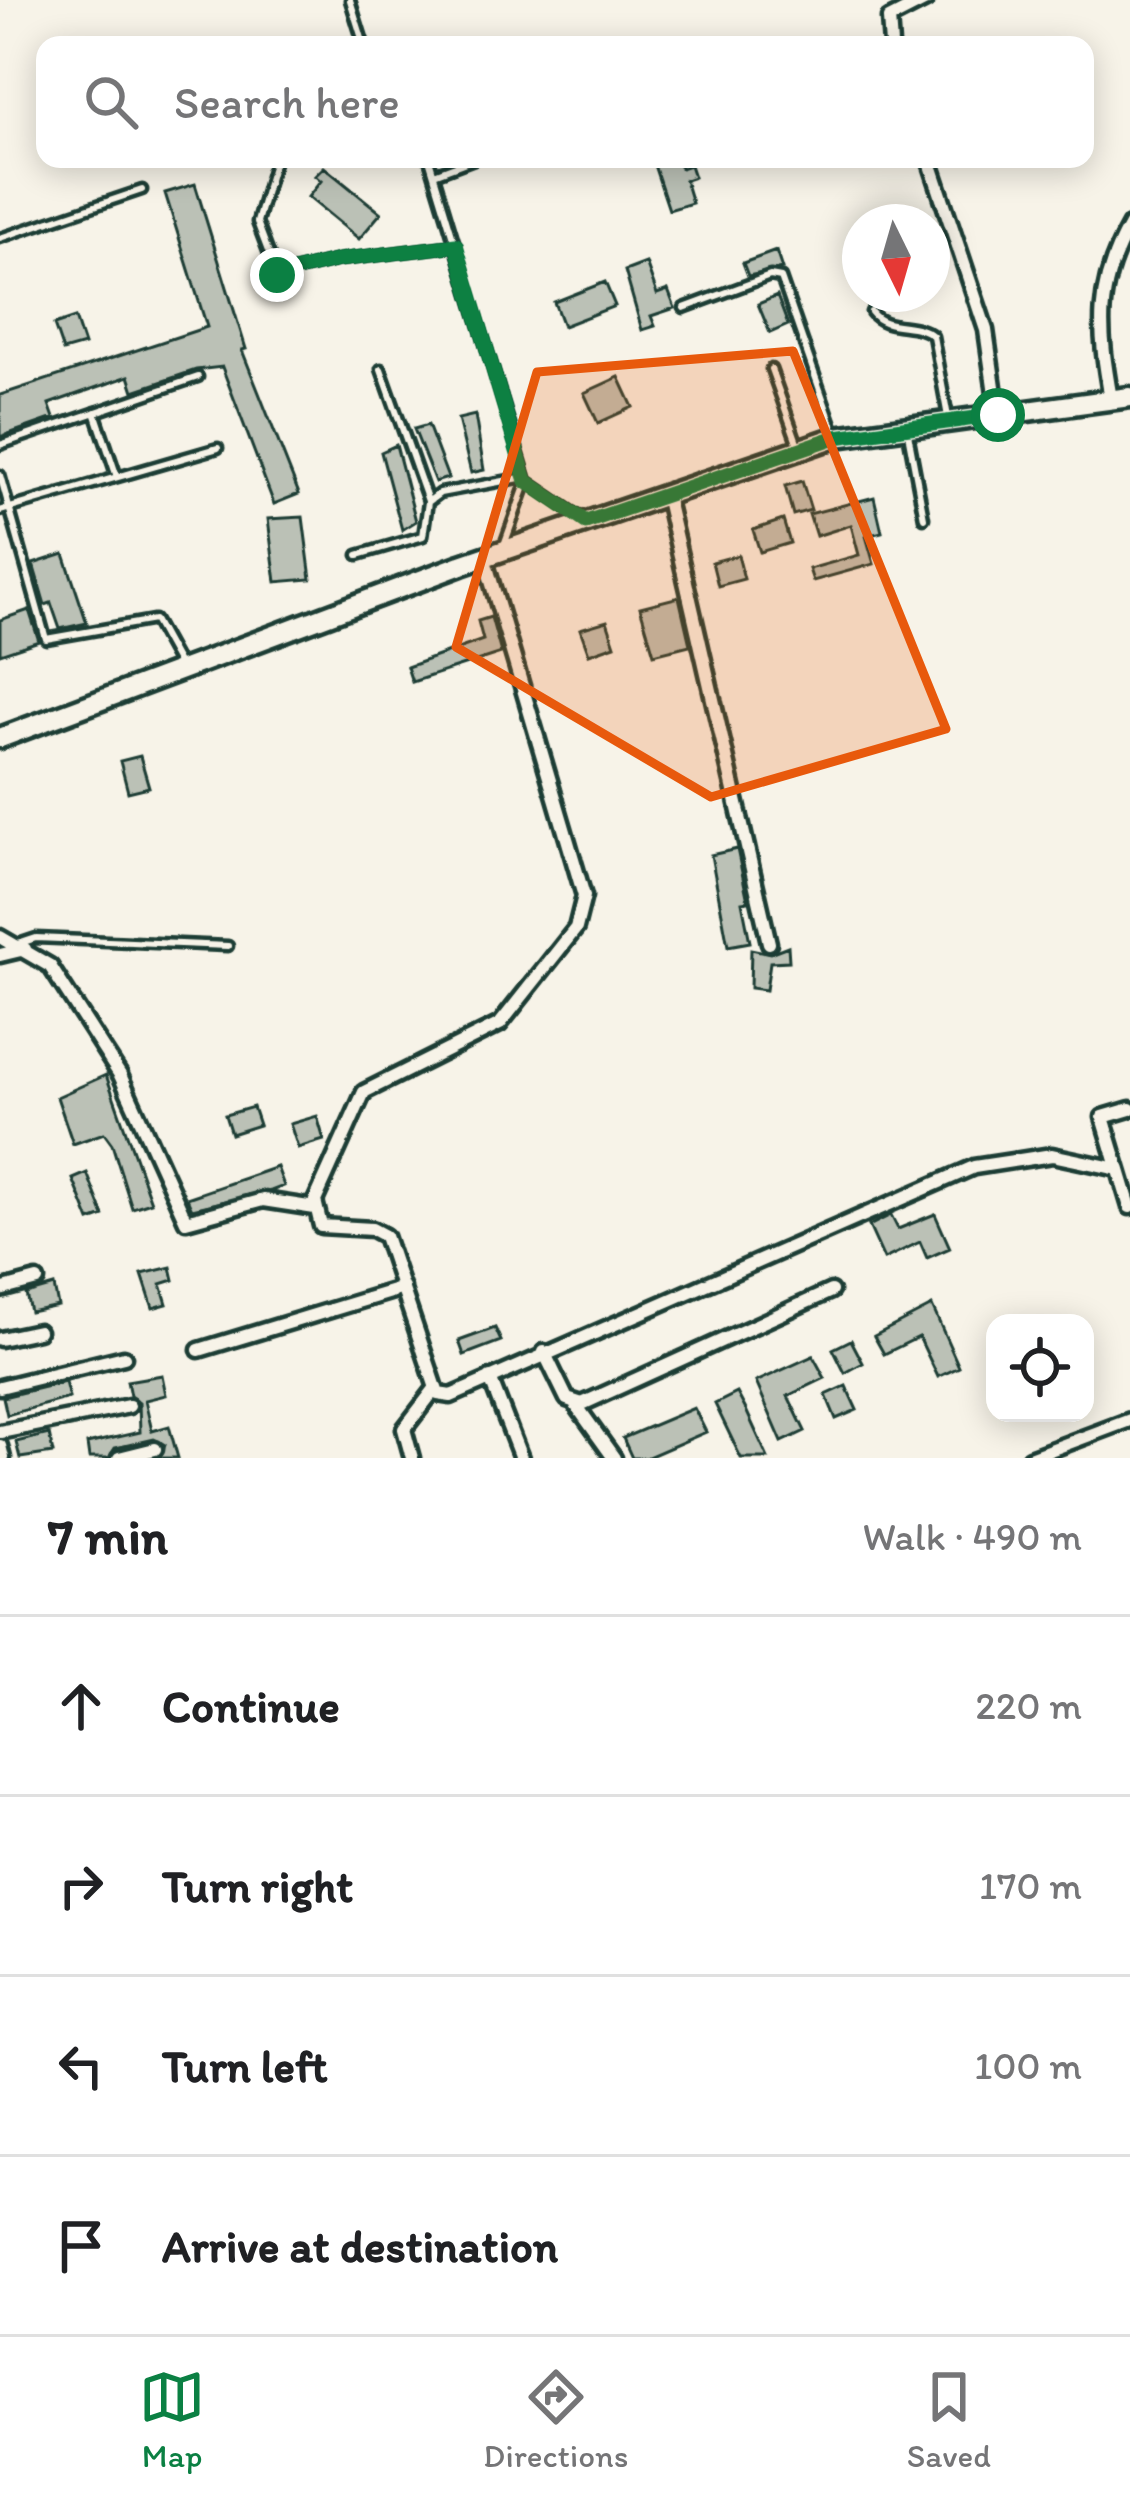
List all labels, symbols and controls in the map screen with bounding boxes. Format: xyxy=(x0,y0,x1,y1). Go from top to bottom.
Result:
search box xyxy=(36,36,1094,168)
icon: search xyxy=(78,69,144,135)
text: Search here xyxy=(174,75,400,129)
north arrow xyxy=(842,204,950,312)
route end xyxy=(250,248,304,302)
route start xyxy=(971,388,1025,442)
map controls xyxy=(986,1314,1094,1422)
button: locate xyxy=(986,1314,1094,1422)
text: 7 min xyxy=(48,1506,168,1567)
text: Walk · 490 m xyxy=(862,1513,1082,1560)
icon: ahead xyxy=(48,1673,114,1739)
text: Continue xyxy=(162,1679,340,1733)
text: 220 m xyxy=(975,1682,1082,1729)
icon: right xyxy=(48,1853,114,1919)
text: Turn right xyxy=(162,1859,353,1913)
text: 170 m xyxy=(979,1862,1082,1909)
icon: left xyxy=(48,2033,114,2099)
text: Turn left xyxy=(162,2039,328,2093)
text: 100 m xyxy=(974,2042,1082,2089)
icon: arrive xyxy=(48,2213,114,2279)
text: Arrive at destination xyxy=(162,2219,558,2273)
tab: Map xyxy=(139,2364,205,2475)
tab: Directions xyxy=(483,2364,628,2475)
tab: Saved xyxy=(907,2364,991,2475)

